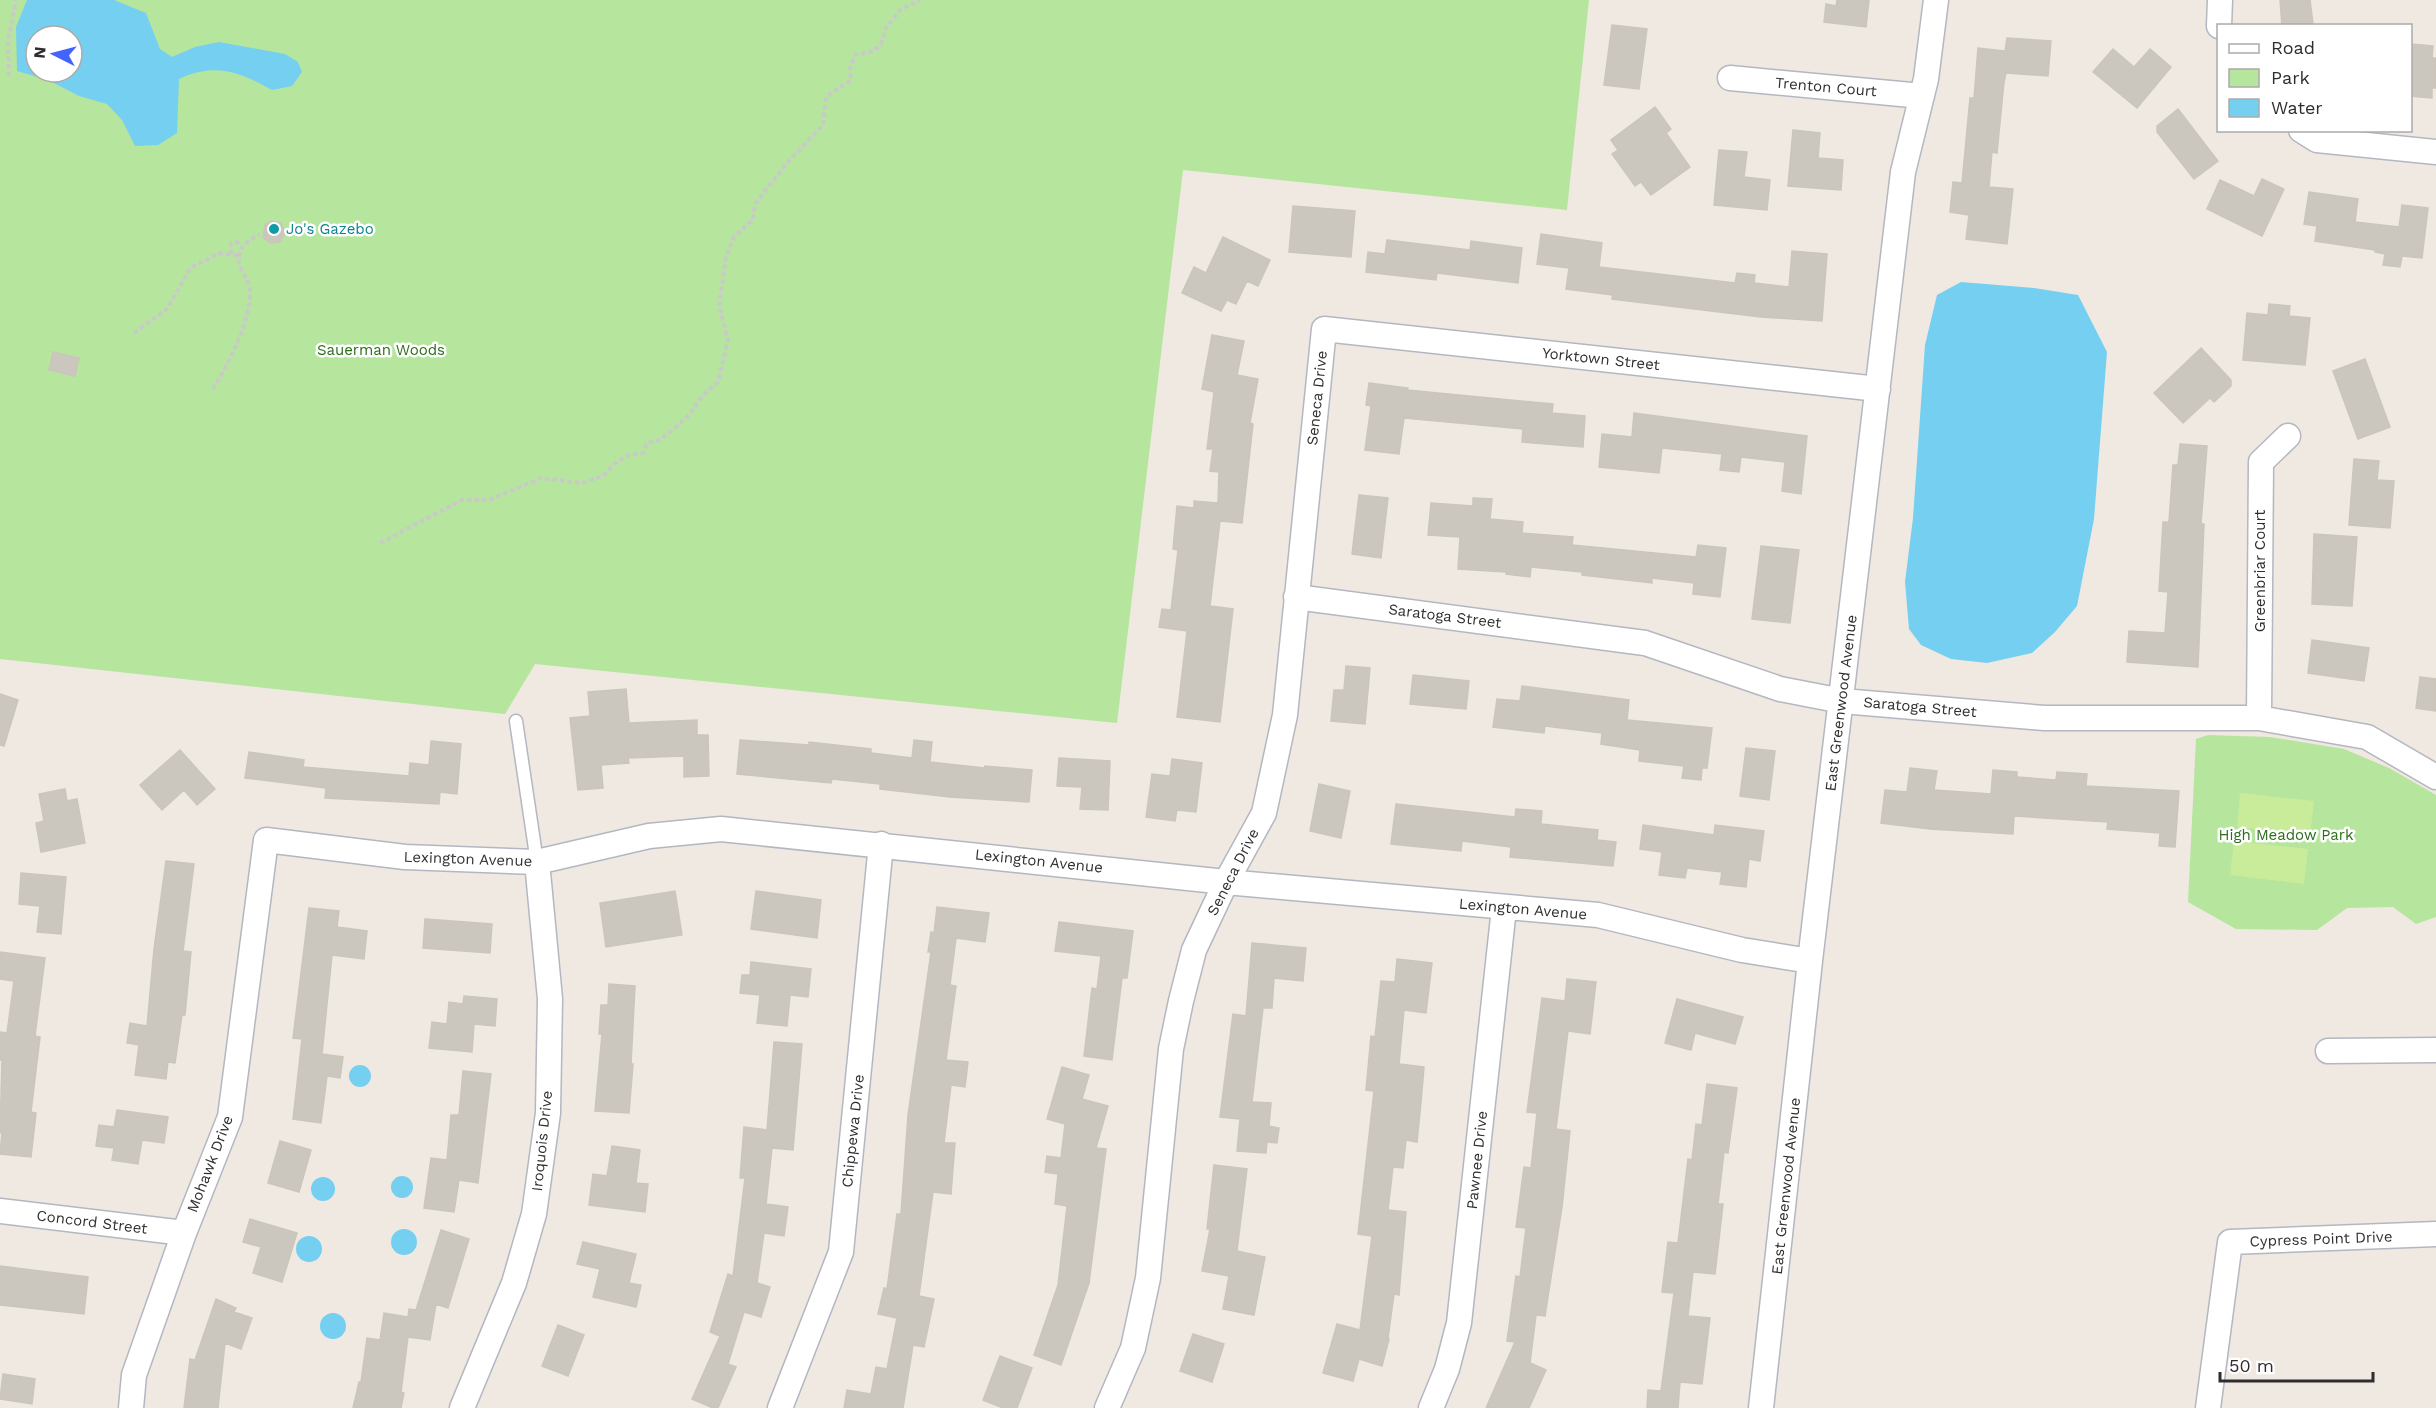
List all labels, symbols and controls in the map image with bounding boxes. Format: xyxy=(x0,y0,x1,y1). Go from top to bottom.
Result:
north arrow xyxy=(24,24,84,84)
legend xyxy=(2217,24,2412,132)
text: Road xyxy=(2271,37,2315,58)
text: N xyxy=(30,46,50,59)
text: Park xyxy=(2271,67,2310,88)
street label: Trenton Court xyxy=(1774,74,1878,100)
text: Water xyxy=(2271,97,2323,118)
place label: Jo's Gazebo xyxy=(286,220,374,238)
marker: Jo's Gazebo xyxy=(267,222,281,236)
park label: Sauerman Woods xyxy=(317,341,445,359)
street label: Yorktown Street xyxy=(1541,344,1661,374)
street label: Seneca Drive xyxy=(1303,350,1331,446)
street label: Greenbriar Court xyxy=(2251,509,2269,632)
street label: Saratoga Street xyxy=(1387,600,1503,632)
street label: East Greenwood Avenue xyxy=(1821,614,1861,792)
street label: Saratoga Street xyxy=(1863,693,1978,721)
street label: Seneca Drive xyxy=(1203,826,1263,918)
park label: High Meadow Park xyxy=(2219,826,2354,844)
street label: Lexington Avenue xyxy=(974,845,1104,877)
street label: Lexington Avenue xyxy=(403,848,533,870)
street label: Lexington Avenue xyxy=(1458,894,1588,924)
street label: Chippewa Drive xyxy=(838,1073,868,1189)
street label: Iroquois Drive xyxy=(528,1090,556,1192)
street label: East Greenwood Avenue xyxy=(1768,1097,1804,1275)
street label: Pawnee Drive xyxy=(1463,1110,1491,1210)
street label: Mohawk Drive xyxy=(183,1113,237,1215)
street label: Concord Street xyxy=(36,1206,149,1238)
street label: Cypress Point Drive xyxy=(2249,1228,2393,1250)
scale bar xyxy=(2220,1345,2373,1383)
text: 50 m xyxy=(2229,1355,2274,1376)

